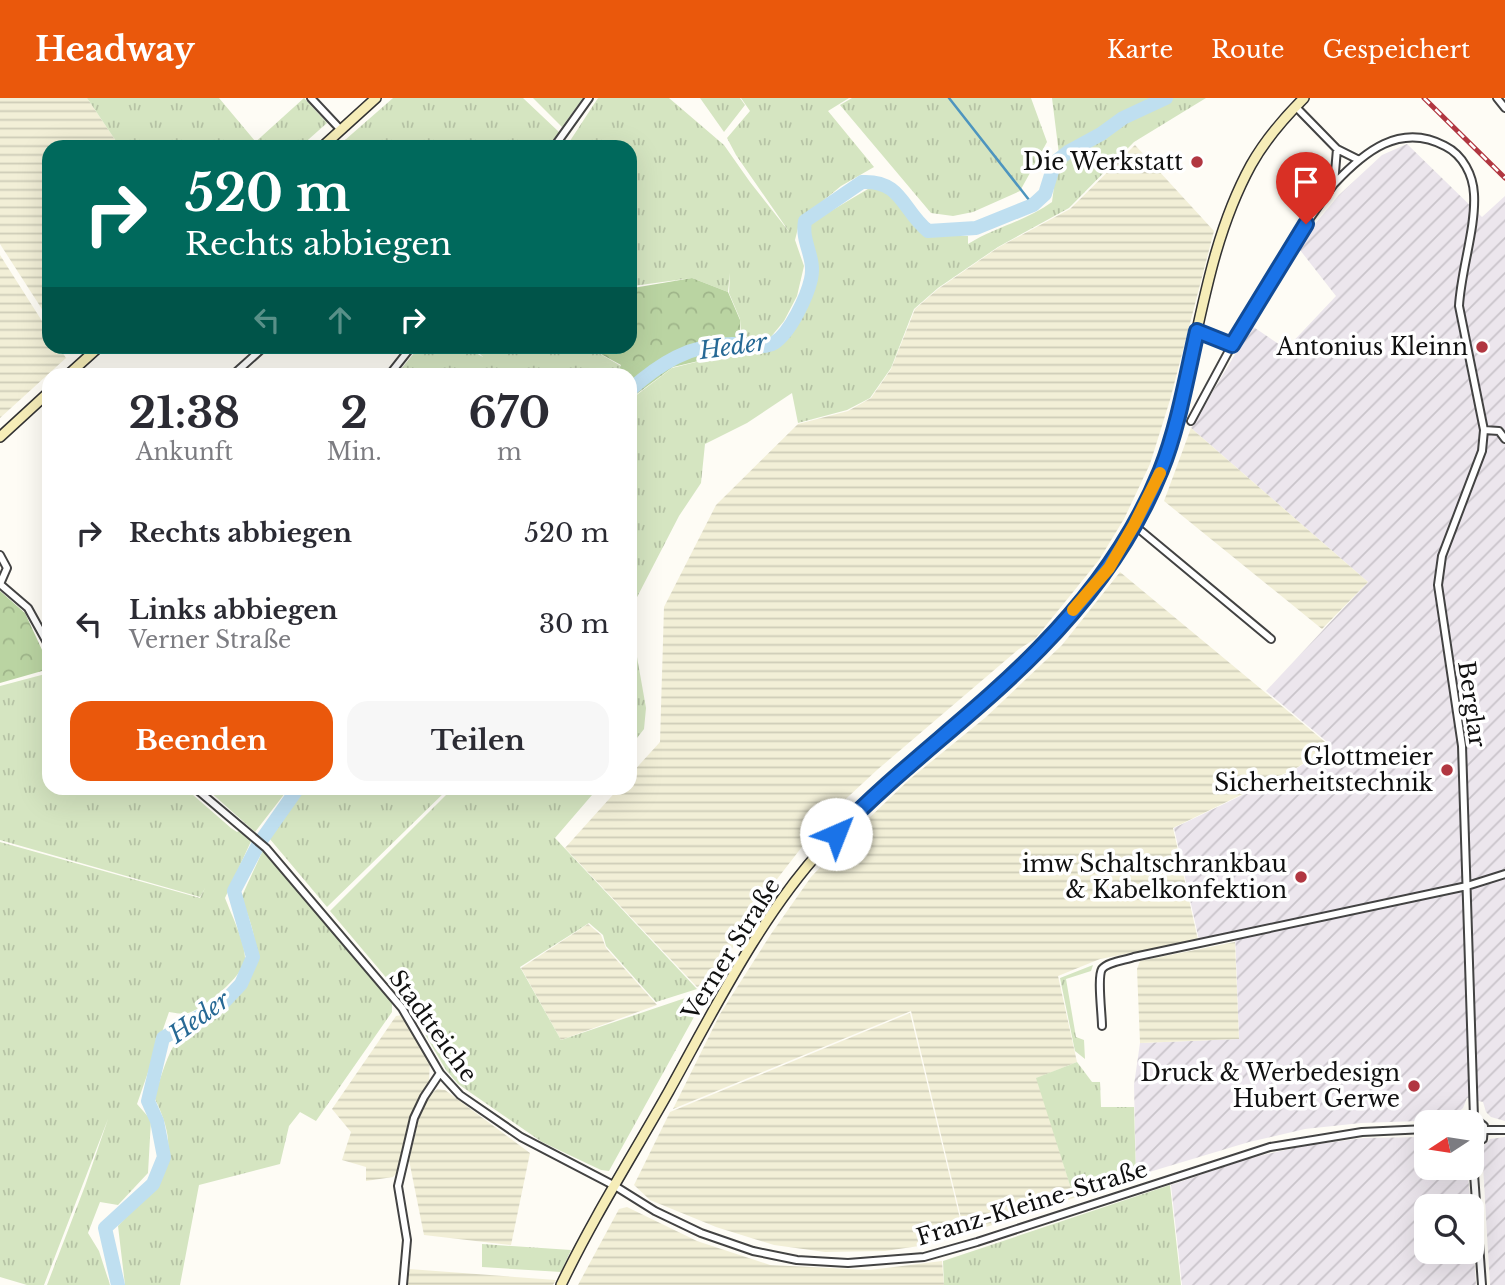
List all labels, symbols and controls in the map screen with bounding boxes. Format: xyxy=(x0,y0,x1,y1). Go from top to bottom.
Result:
text: Headway xyxy=(35,29,195,70)
text: Karte xyxy=(1107,35,1173,64)
text: Route xyxy=(1211,35,1285,64)
text: Gespeichert xyxy=(1323,35,1470,64)
place label: Die Werkstatt xyxy=(1023,148,1183,176)
pin xyxy=(1276,152,1336,224)
marker: Die Werkstatt xyxy=(1189,154,1205,170)
text: 520 m xyxy=(185,163,350,224)
icon: arrive xyxy=(1287,163,1325,201)
icon: right xyxy=(70,168,161,259)
text: Rechts abbiegen xyxy=(185,224,452,264)
icon: left xyxy=(248,301,286,339)
icon: ahead xyxy=(321,301,359,339)
icon: right xyxy=(394,301,432,339)
water label: Heder xyxy=(696,327,770,365)
place label: Antonius Kleinn xyxy=(1275,333,1468,361)
marker: Antonius Kleinn xyxy=(1474,339,1490,355)
text: 21:38 xyxy=(129,387,240,439)
text: 2 xyxy=(340,387,368,439)
text: 670 xyxy=(468,387,550,439)
text: Ankunft xyxy=(136,438,233,466)
text: Min. xyxy=(327,438,382,466)
text: m xyxy=(497,438,522,466)
icon: right xyxy=(70,514,108,552)
text: Rechts abbiegen xyxy=(129,517,352,549)
text: 520 m xyxy=(524,517,609,549)
text: Links abbiegen xyxy=(129,594,338,626)
icon: left xyxy=(70,605,108,643)
text: 30 m xyxy=(539,608,609,640)
text: Verner Straße xyxy=(129,626,291,654)
street label: Berglar xyxy=(1452,659,1492,749)
button: Beenden xyxy=(70,701,333,781)
button: Teilen xyxy=(347,701,609,781)
place label: Glottmeier Sicherheitstechnik xyxy=(1214,743,1434,797)
marker: Glottmeier Sicherheitstechnik xyxy=(1439,762,1455,778)
position arrow xyxy=(799,797,873,871)
place label: imw Schaltschrankbau & Kabelkonfektion xyxy=(1022,850,1287,904)
marker: imw Schaltschrankbau & Kabelkonfektion xyxy=(1293,869,1309,885)
street label: Verner Straße xyxy=(676,873,786,1026)
street label: Stadtteiche xyxy=(383,965,483,1087)
water label: Heder xyxy=(162,985,236,1049)
place label: Druck & Werbedesign Hubert Gerwe xyxy=(1140,1059,1400,1113)
marker: Druck & Werbedesign Hubert Gerwe xyxy=(1406,1078,1422,1094)
north arrow xyxy=(1414,1110,1484,1180)
map controls xyxy=(1414,1110,1484,1264)
street label: Franz-Kleine-Straße xyxy=(913,1155,1151,1251)
button: search xyxy=(1414,1194,1484,1264)

